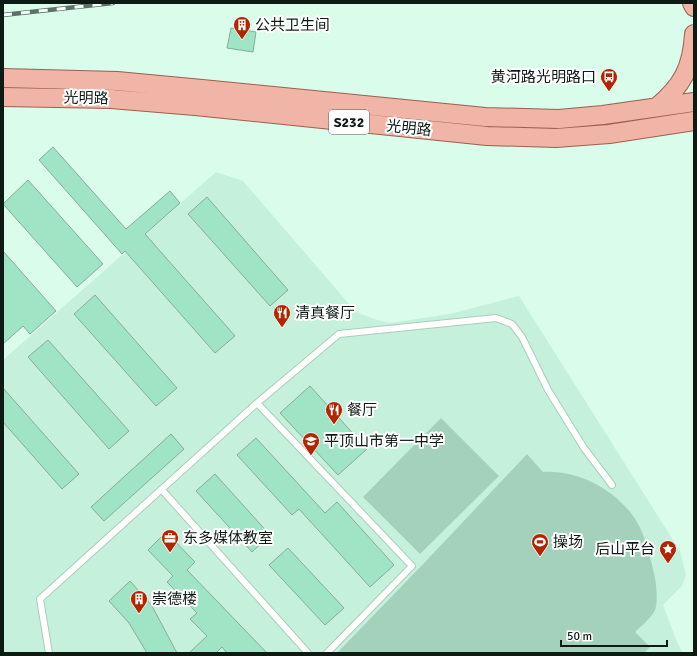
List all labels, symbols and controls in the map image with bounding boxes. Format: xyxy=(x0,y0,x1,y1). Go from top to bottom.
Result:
building icon: 公共卫生间 xyxy=(232,15,252,40)
place label: 公共卫生间 xyxy=(255,16,330,34)
bus stop icon: 黄河路光明路口 xyxy=(599,67,619,92)
place label: 黄河路光明路口 xyxy=(491,68,596,86)
street label: 光明路 xyxy=(63,89,109,107)
road number: S232 xyxy=(329,110,369,134)
street label: 光明路 xyxy=(386,117,432,139)
restaurant icon: 清真餐厅 xyxy=(272,303,292,328)
place label: 清真餐厅 xyxy=(295,304,355,322)
restaurant icon: 餐厅 xyxy=(324,400,344,425)
place label: 餐厅 xyxy=(347,401,377,419)
school or university icon: 平顶山市第一中学 xyxy=(301,431,321,456)
place label: 平顶山市第一中学 xyxy=(324,432,444,450)
office icon: 东多媒体教室 xyxy=(160,528,180,553)
place label: 东多媒体教室 xyxy=(183,529,273,547)
sports icon: 操场 xyxy=(530,532,550,557)
place label: 操场 xyxy=(553,533,583,551)
place icon: 后山平台 xyxy=(658,539,678,564)
place label: 后山平台 xyxy=(595,540,655,558)
building icon: 崇德楼 xyxy=(129,589,149,614)
place label: 崇德楼 xyxy=(152,590,197,608)
scale bar xyxy=(561,622,667,648)
text: 50 m xyxy=(567,629,592,644)

